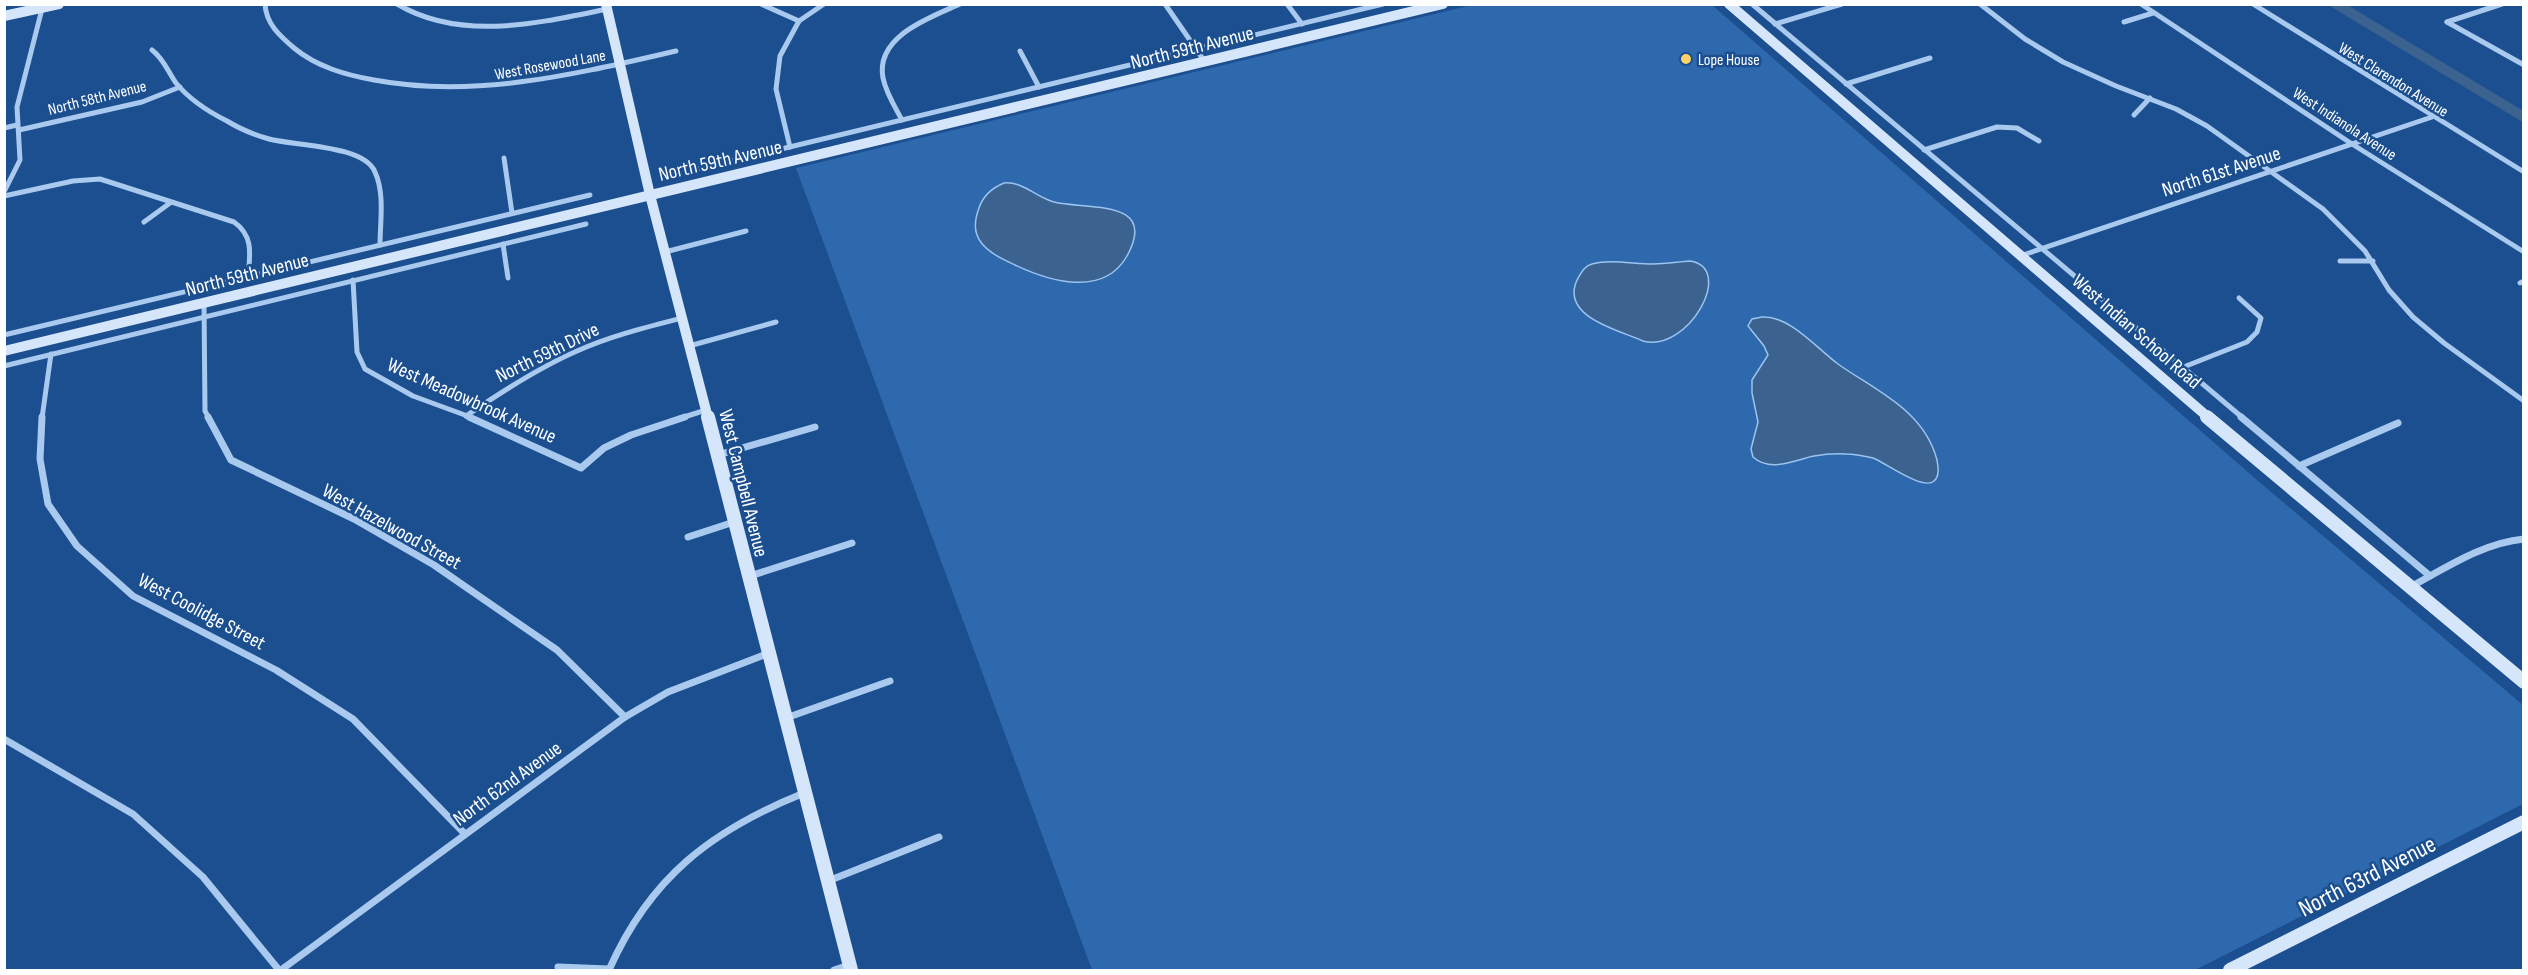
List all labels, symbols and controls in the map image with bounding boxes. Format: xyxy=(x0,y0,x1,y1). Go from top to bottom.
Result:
street label: North 59th Avenue xyxy=(1128,21,1256,75)
street label: West Clarendon Avenue xyxy=(2335,39,2452,122)
street label: West Rosewood Lane xyxy=(493,46,607,85)
place label: Lope House xyxy=(1698,51,1760,70)
marker: Lope House xyxy=(1679,52,1693,66)
street label: North 58th Avenue xyxy=(46,77,149,120)
street label: West Indianola Avenue xyxy=(2289,84,2400,165)
street label: North 59th Avenue xyxy=(656,135,784,187)
street label: North 61st Avenue xyxy=(2159,141,2284,202)
street label: North 59th Avenue xyxy=(183,248,311,302)
street label: West Indian School Road xyxy=(2067,269,2206,394)
street label: North 59th Drive xyxy=(492,318,603,388)
street label: West Meadowbrook Avenue xyxy=(383,353,560,449)
street label: West Campbell Avenue xyxy=(713,407,773,560)
street label: West Hazelwood Street xyxy=(318,479,465,575)
street label: West Coolidge Street xyxy=(134,568,269,656)
street label: North 62nd Avenue xyxy=(449,736,567,831)
street label: North 63rd Avenue xyxy=(2294,829,2441,923)

